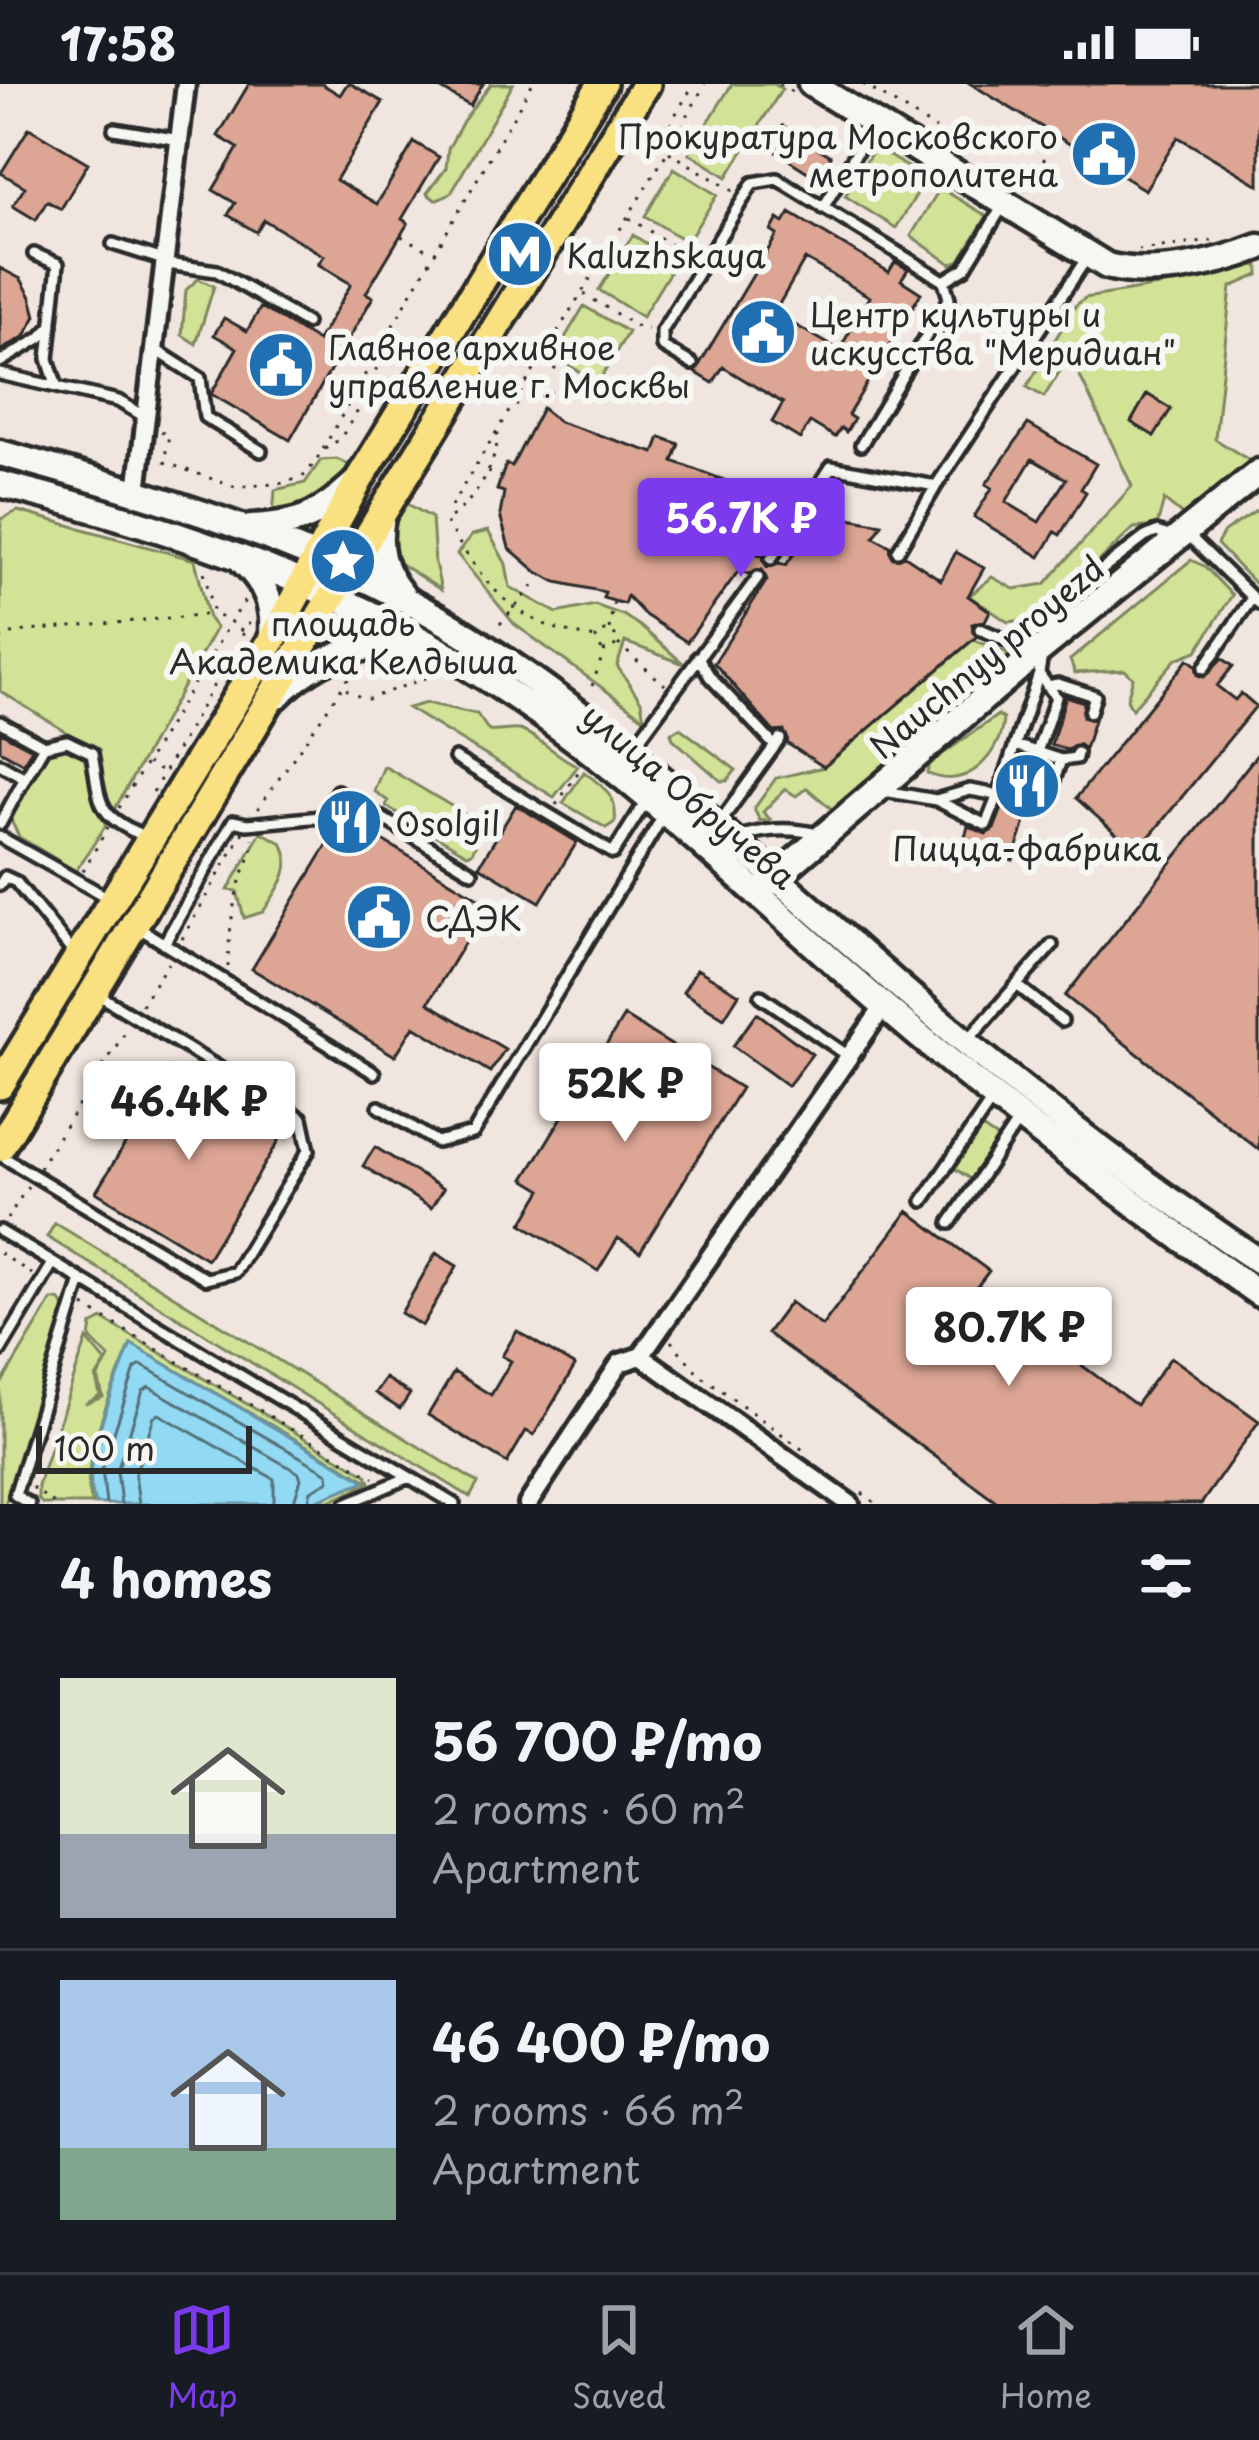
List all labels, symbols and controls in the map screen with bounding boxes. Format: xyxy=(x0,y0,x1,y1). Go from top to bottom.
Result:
text: 17:58 xyxy=(60,8,176,76)
place label: Прокуратура Московского метрополитена xyxy=(618,110,1058,198)
public building icon: Прокуратура Московского метрополитена xyxy=(1069,119,1139,189)
metro station icon: Kaluzhskaya xyxy=(485,219,555,289)
place label: Kaluzhskaya xyxy=(566,229,766,279)
place label: Центр культуры и искусства "Меридиан" xyxy=(810,288,1176,376)
public building icon: Центр культуры и искусства "Меридиан" xyxy=(728,297,798,367)
place label: Главное архивное управление г. Москвы xyxy=(328,321,690,409)
public building icon: Главное архивное управление г. Москвы xyxy=(246,330,316,400)
pin: 56.7K ₽ xyxy=(630,478,852,580)
text: 56.7K ₽ xyxy=(665,487,817,546)
place icon: площадь Академика Келдыша xyxy=(308,526,378,596)
street label: Nauchnyy proyezd xyxy=(858,543,1114,769)
place label: площадь Академика Келдыша xyxy=(169,597,518,685)
street label: улица Обручева xyxy=(572,690,809,900)
restaurant icon: Пицца-фабрика xyxy=(992,751,1062,821)
restaurant icon: Osolgil xyxy=(314,787,384,857)
place label: Osolgil xyxy=(395,797,500,847)
place label: Пицца-фабрика xyxy=(893,822,1162,872)
public building icon: СДЭК xyxy=(344,882,414,952)
place label: СДЭК xyxy=(425,892,522,942)
pin: 52K ₽ xyxy=(541,1043,709,1145)
text: 52K ₽ xyxy=(566,1052,684,1111)
pin: 46.4K ₽ xyxy=(78,1061,300,1163)
text: 46.4K ₽ xyxy=(110,1070,268,1129)
pin: 80.7K ₽ xyxy=(898,1287,1120,1389)
text: 80.7K ₽ xyxy=(933,1296,1085,1355)
scale bar xyxy=(36,1420,252,1473)
text: 100 m xyxy=(54,1422,155,1472)
text: 4 homes xyxy=(60,1538,272,1615)
icon: filters xyxy=(1133,1543,1199,1609)
text: 56 700 ₽/mo xyxy=(432,1701,762,1778)
icon: home xyxy=(156,1726,300,1870)
text: 2 rooms · 60 m² xyxy=(432,1778,746,1837)
text: Apartment xyxy=(432,1837,640,1896)
text: 46 400 ₽/mo xyxy=(432,2002,770,2079)
icon: home xyxy=(156,2028,300,2172)
text: 2 rooms · 66 m² xyxy=(432,2079,745,2138)
text: Apartment xyxy=(432,2138,640,2197)
tab: Map xyxy=(167,2297,238,2419)
tab: Saved xyxy=(572,2297,666,2419)
tab: Home xyxy=(1000,2297,1092,2419)

